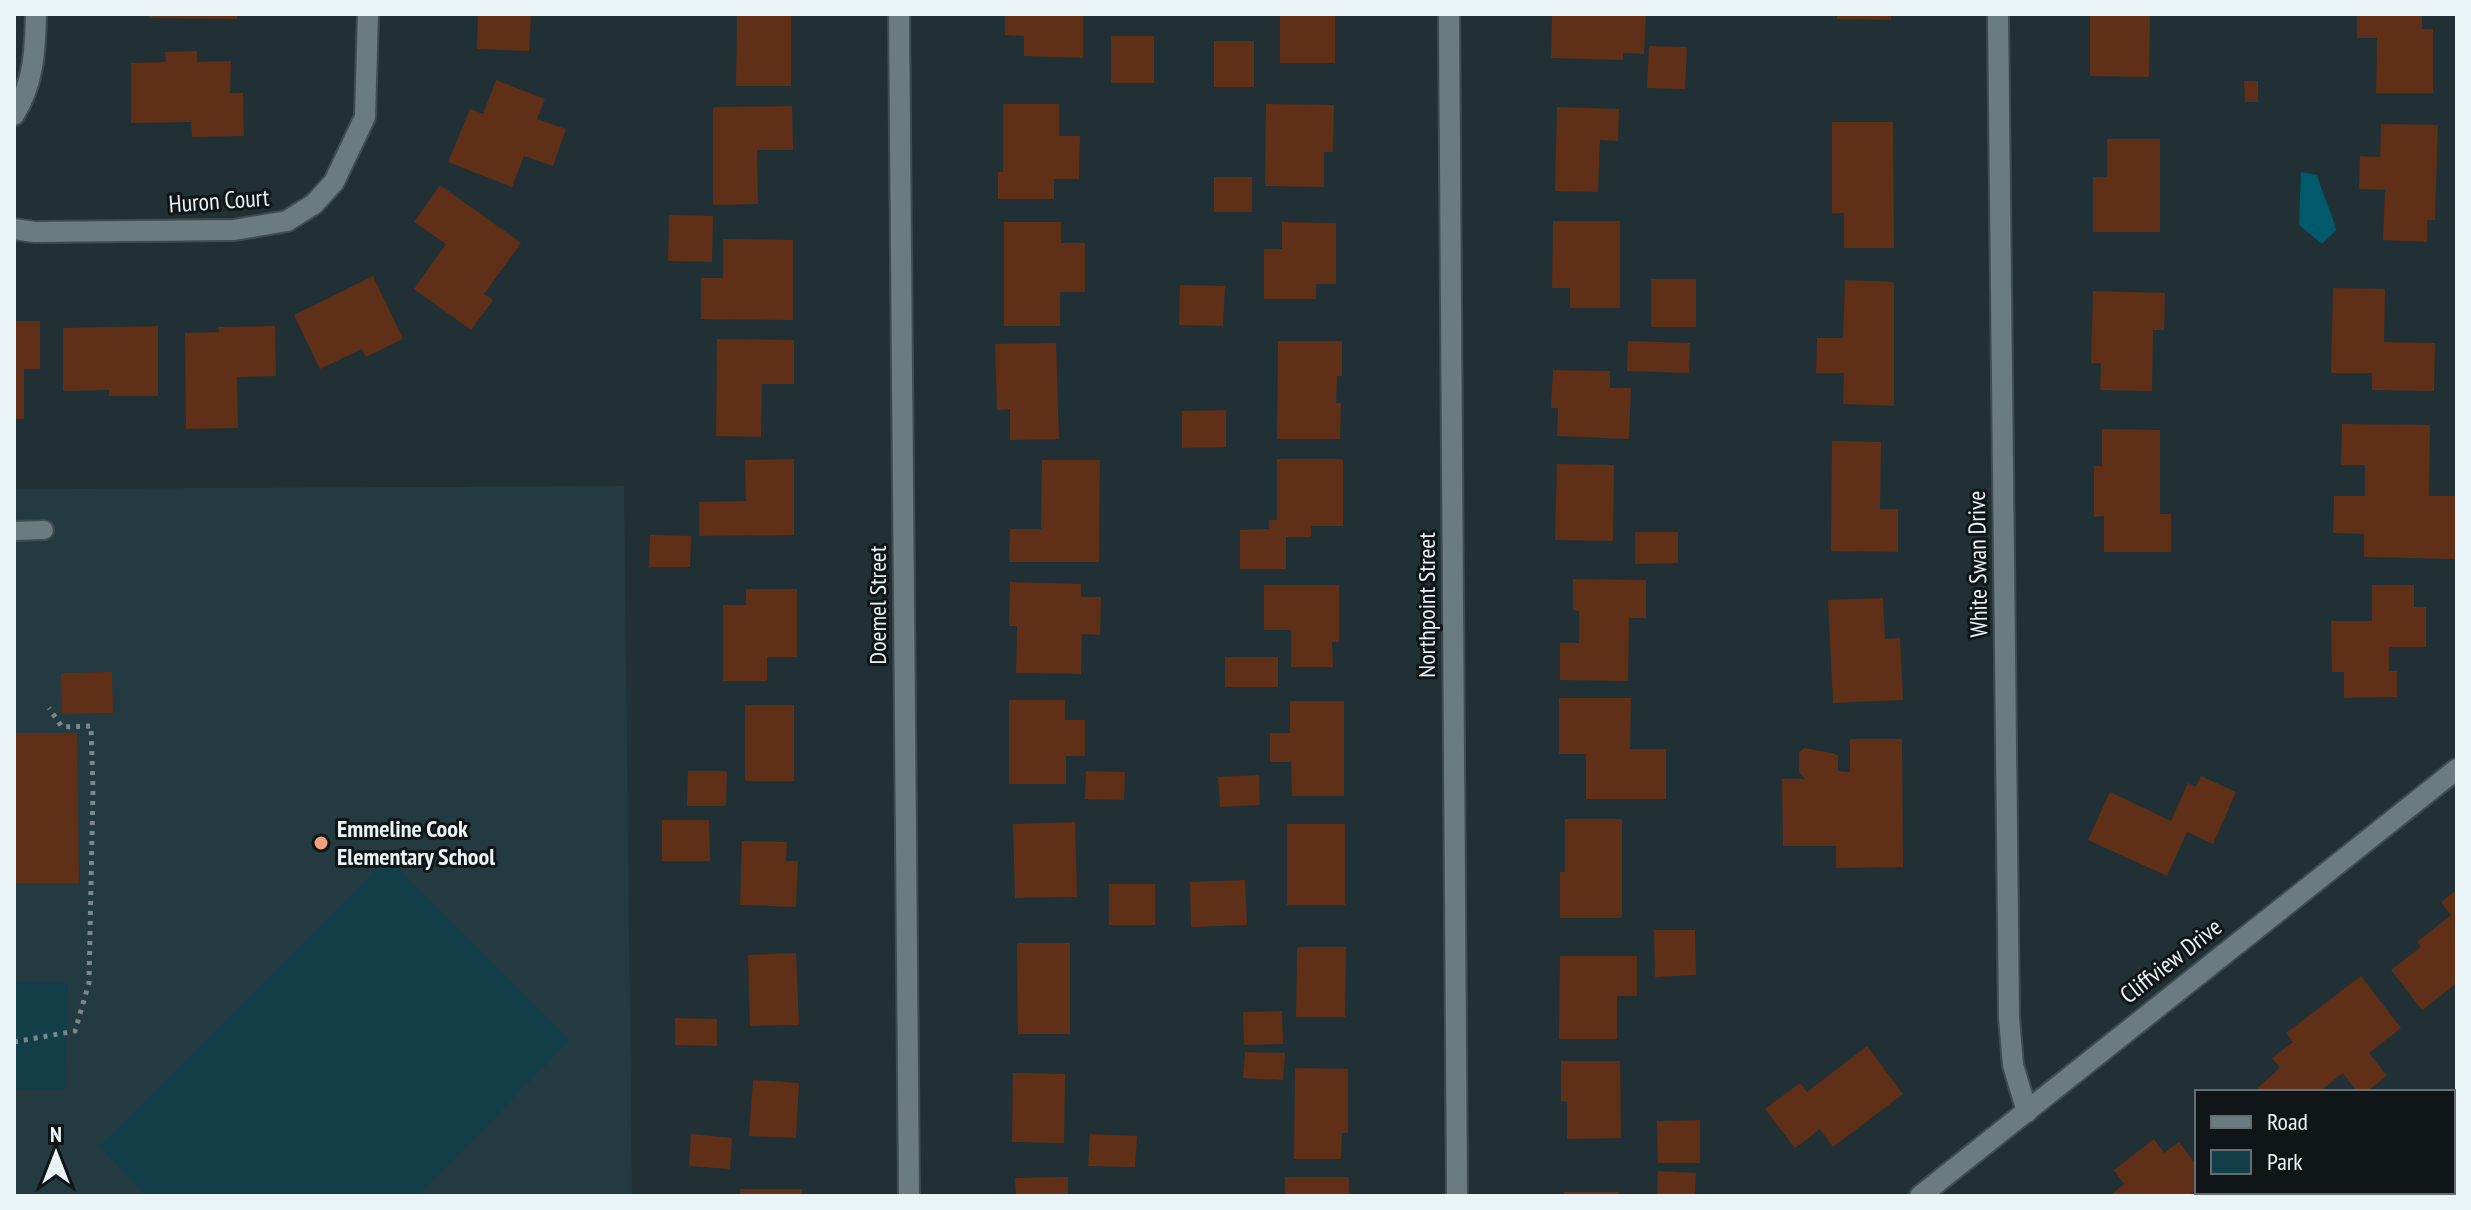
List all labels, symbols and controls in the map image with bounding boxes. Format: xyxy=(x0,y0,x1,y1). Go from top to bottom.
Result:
street label: Huron Court xyxy=(168,181,271,219)
street label: White Swan Drive xyxy=(1961,490,1994,638)
street label: Northpoint Street xyxy=(1411,532,1442,678)
street label: Doemel Street xyxy=(862,545,893,664)
place label: Emmeline Cook Elementary School xyxy=(337,813,495,872)
marker: Emmeline Cook Elementary School xyxy=(312,834,330,852)
street label: Cliffview Drive xyxy=(2114,911,2228,1010)
legend xyxy=(2195,1090,2455,1194)
text: Road xyxy=(2267,1106,2308,1137)
north arrow xyxy=(16,1114,96,1194)
text: N xyxy=(50,1120,62,1148)
text: Park xyxy=(2267,1146,2303,1177)

